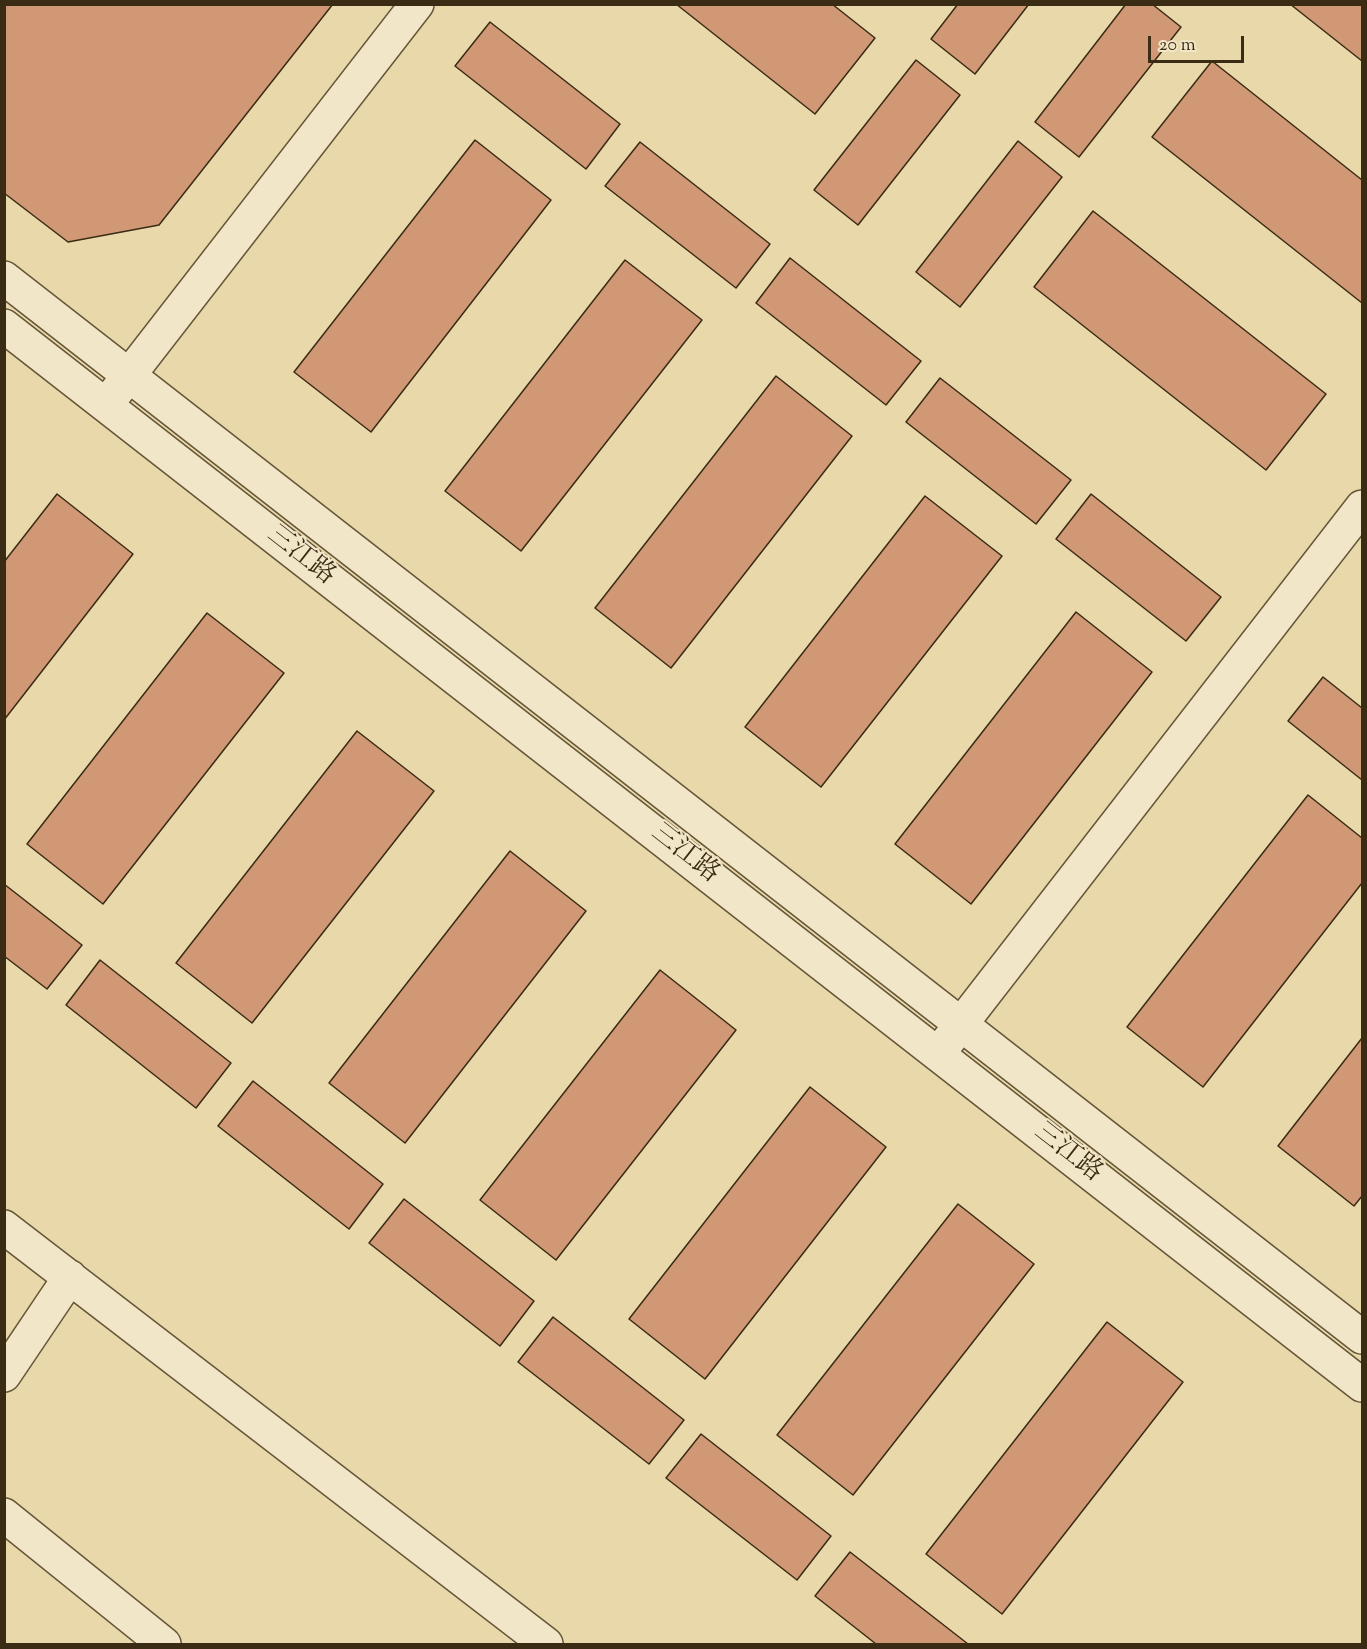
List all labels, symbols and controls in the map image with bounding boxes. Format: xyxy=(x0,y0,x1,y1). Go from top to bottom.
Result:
scale bar xyxy=(1151,24,1247,62)
text: 20 m xyxy=(1159,33,1196,59)
street label: 三江路 xyxy=(260,521,340,593)
street label: 三江路 xyxy=(644,819,724,891)
street label: 三江路 xyxy=(1027,1118,1107,1190)

